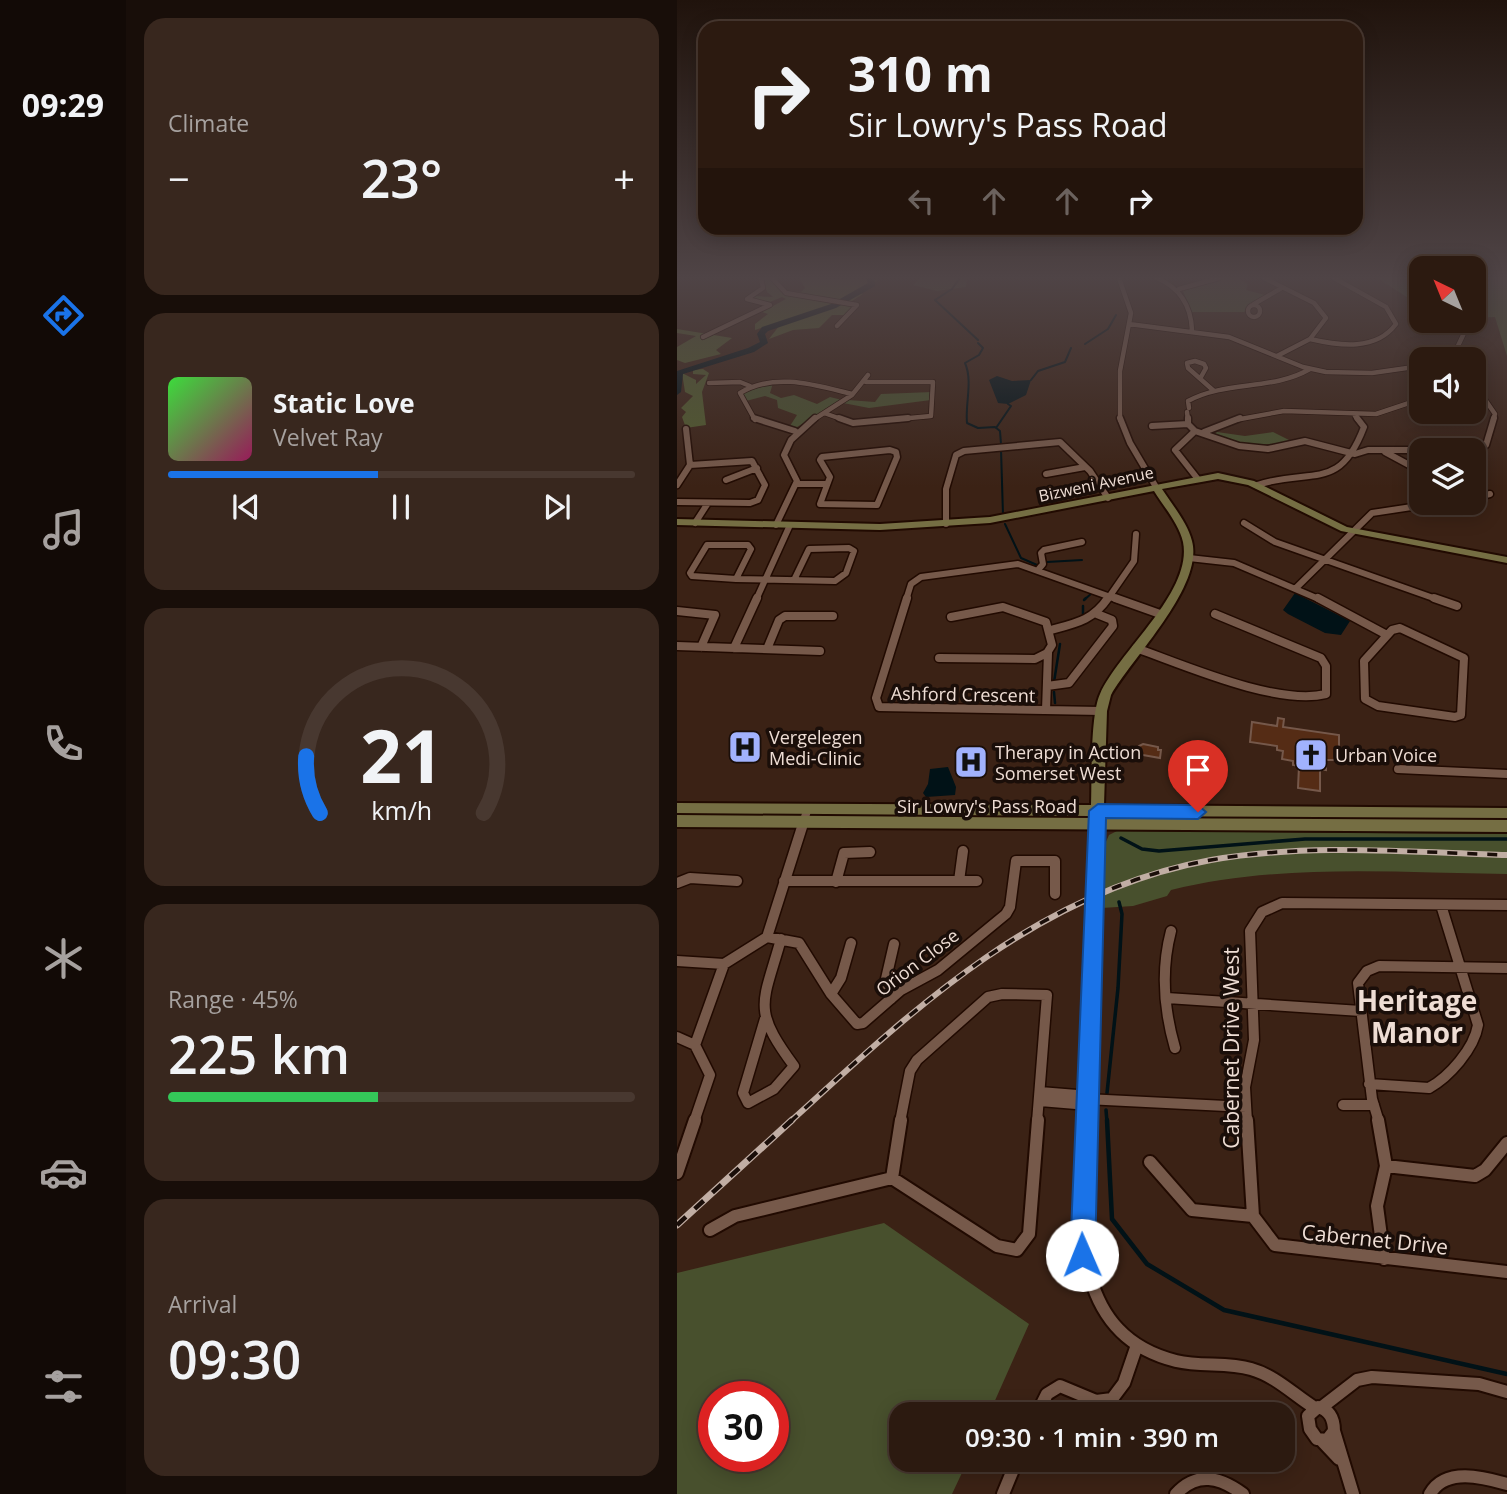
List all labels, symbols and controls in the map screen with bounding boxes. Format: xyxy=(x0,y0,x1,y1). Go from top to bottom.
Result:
text: 310 m xyxy=(848,40,993,106)
icon: right xyxy=(733,49,824,140)
text: 09:29 xyxy=(22,83,104,126)
text: Sir Lowry's Pass Road xyxy=(848,103,1168,146)
text: Climate xyxy=(168,107,249,139)
text: 23° xyxy=(361,142,442,213)
text: − xyxy=(168,152,190,204)
text: + xyxy=(613,152,635,204)
icon: left xyxy=(902,182,940,220)
icon: ahead xyxy=(975,182,1013,220)
icon: ahead xyxy=(1048,182,1086,220)
icon: right xyxy=(1121,182,1159,220)
north arrow xyxy=(1409,256,1485,332)
map controls xyxy=(1409,256,1486,515)
icon: directions xyxy=(39,291,88,340)
button: sound xyxy=(1409,347,1486,424)
text: Static Love xyxy=(273,385,415,421)
text: Velvet Ray xyxy=(273,421,383,453)
button: layers xyxy=(1409,438,1486,515)
street label: Bizweni Avenue xyxy=(1037,461,1156,507)
icon: previous xyxy=(227,488,265,526)
icon: pause xyxy=(382,488,420,526)
icon: next xyxy=(538,488,576,526)
icon: music xyxy=(39,505,88,554)
street label: Ashford Crescent xyxy=(891,681,1035,707)
text: 21 xyxy=(360,705,443,804)
icon: phone xyxy=(39,719,88,768)
place label: Vergelegen Medi-Clinic xyxy=(769,725,863,770)
hospital icon: Vergelegen Medi-Clinic xyxy=(726,728,764,766)
church icon: Urban Voice xyxy=(1292,736,1330,774)
place label: Therapy in Action Somerset West xyxy=(995,740,1141,785)
pin xyxy=(1168,740,1228,812)
hospital icon: Therapy in Action Somerset West xyxy=(952,743,990,781)
place label: Urban Voice xyxy=(1335,743,1437,767)
icon: arrive xyxy=(1179,751,1217,789)
text: km/h xyxy=(371,793,432,827)
street label: Sir Lowry's Pass Road xyxy=(897,794,1077,818)
street label: Orion Close xyxy=(871,923,963,1001)
icon: climate xyxy=(39,934,88,983)
street label: Cabernet Drive West xyxy=(1217,947,1245,1149)
district label: Heritage Manor xyxy=(1357,981,1477,1051)
text: Range · 45% xyxy=(168,983,298,1015)
text: 225 km xyxy=(168,1018,350,1089)
icon: car xyxy=(39,1148,88,1197)
street label: Cabernet Drive xyxy=(1300,1217,1450,1261)
position arrow xyxy=(1045,1218,1119,1292)
text: Arrival xyxy=(168,1288,237,1320)
text: 09:30 xyxy=(168,1323,301,1394)
icon: filters xyxy=(39,1362,88,1411)
speed limit sign: 30 xyxy=(698,1381,789,1472)
text: 09:30 · 1 min · 390 m xyxy=(965,1419,1219,1455)

